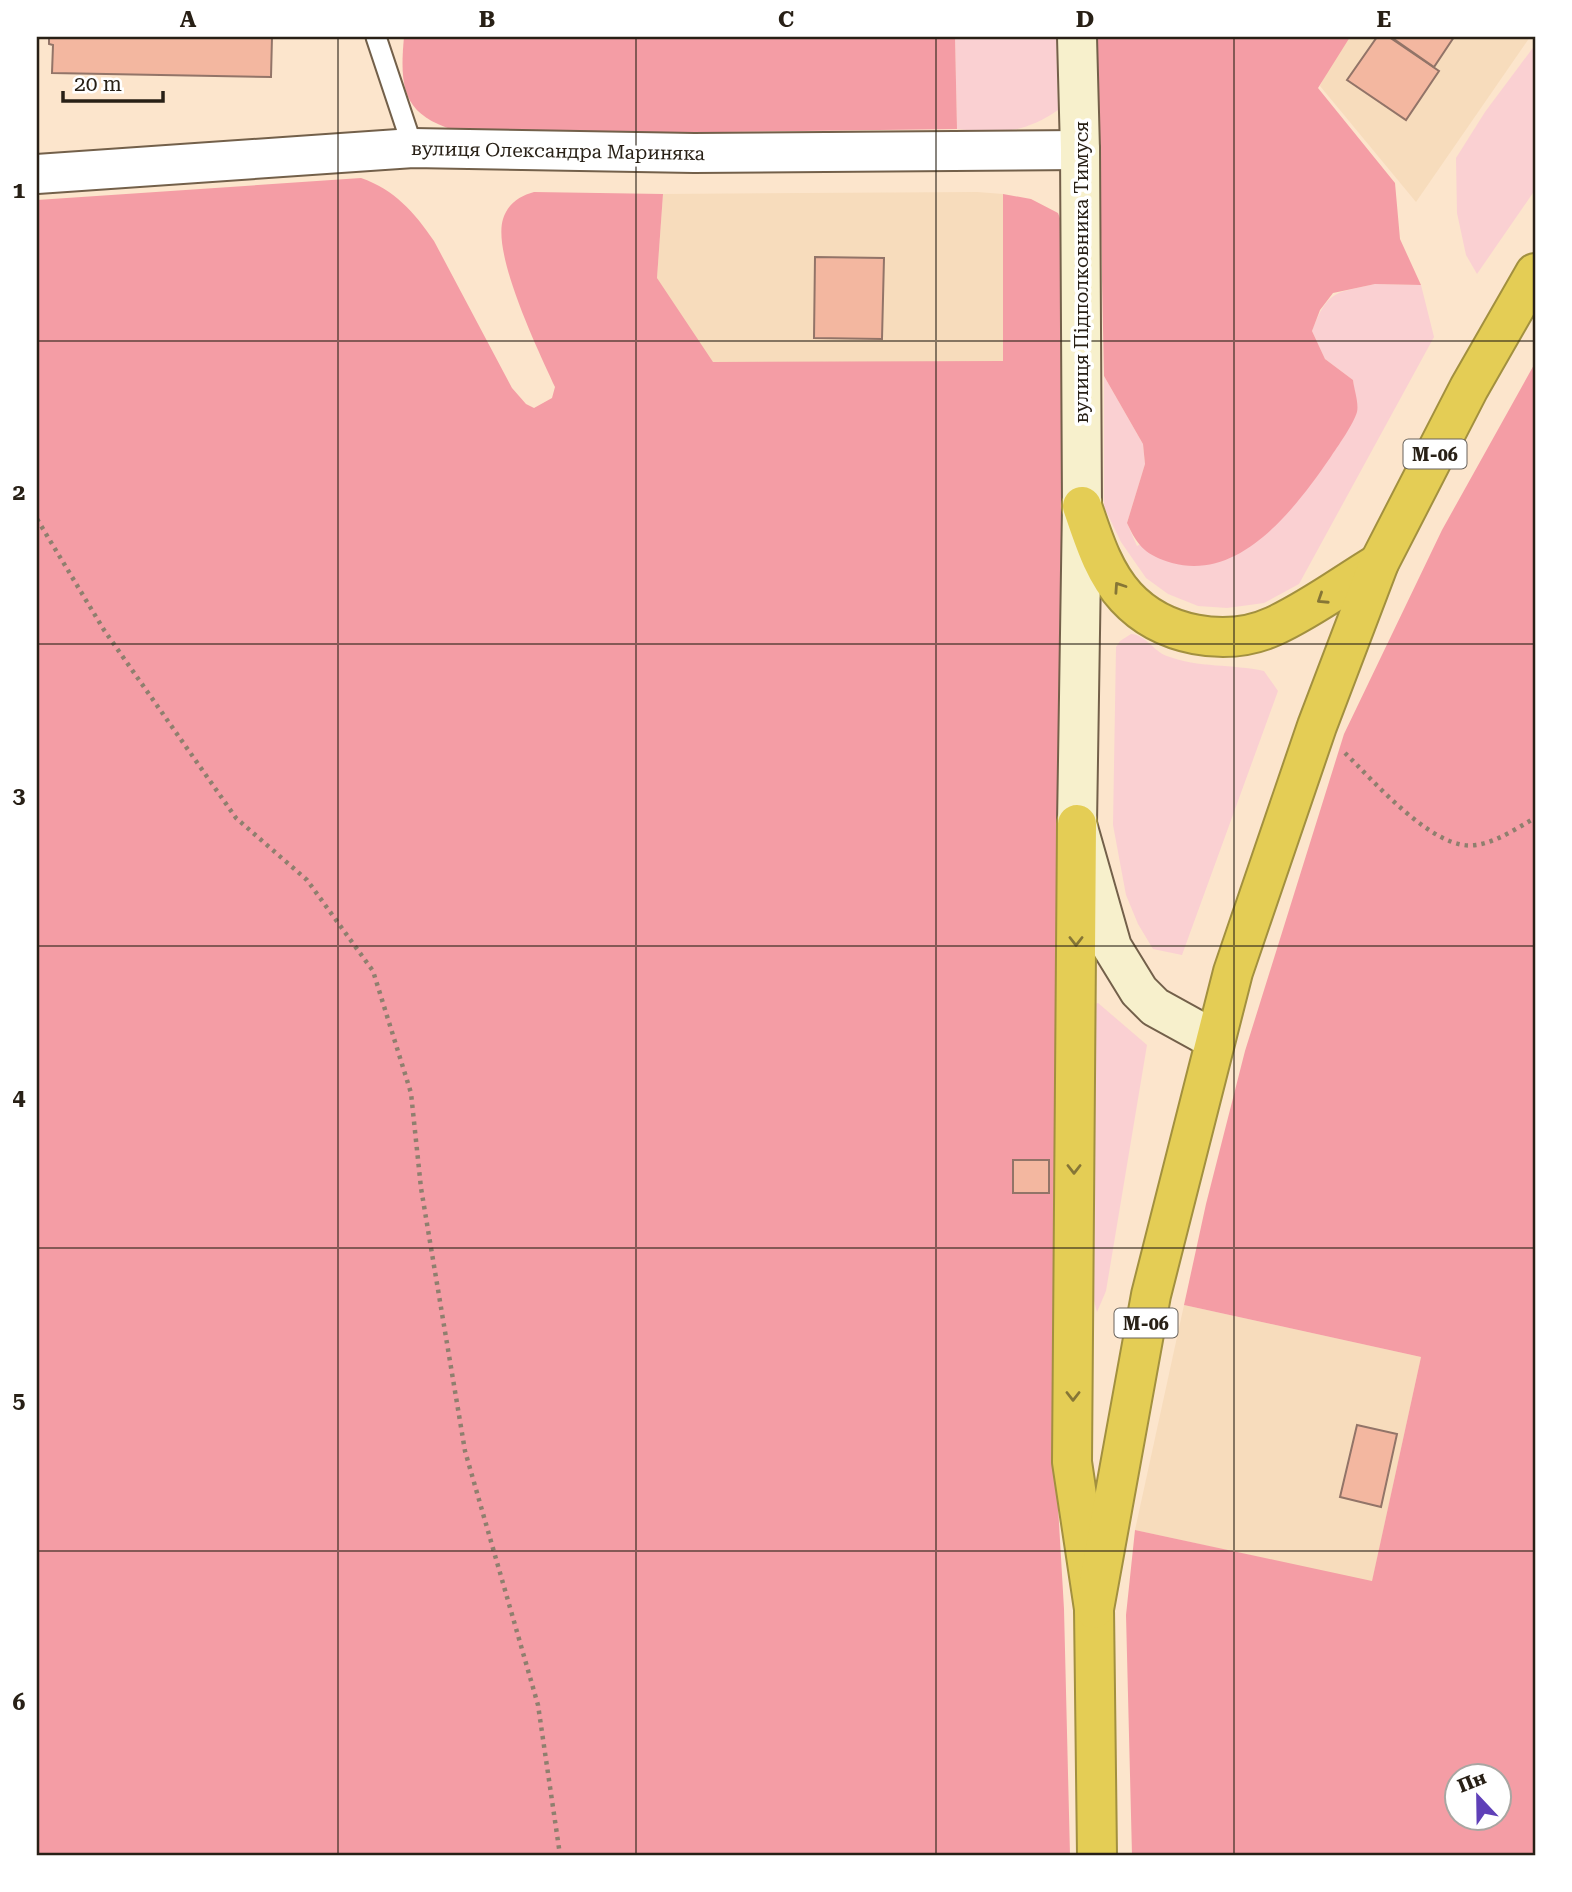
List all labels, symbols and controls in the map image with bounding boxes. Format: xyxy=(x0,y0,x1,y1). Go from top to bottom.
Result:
text: A xyxy=(180,6,197,33)
text: B xyxy=(479,6,495,33)
text: C xyxy=(778,6,794,33)
text: D xyxy=(1076,6,1094,33)
text: E xyxy=(1377,6,1391,33)
scale bar xyxy=(63,60,163,104)
text: 20 m xyxy=(74,72,122,96)
street label: вулиця Підполковника Тимуся xyxy=(1070,121,1093,423)
street label: вулиця Олександра Мариняка xyxy=(411,137,706,165)
text: 1 xyxy=(13,177,26,204)
road number: М-06 xyxy=(1404,440,1466,468)
text: 2 xyxy=(13,479,25,506)
one-way arrow xyxy=(1115,582,1128,595)
one-way arrow xyxy=(1316,590,1329,603)
text: 3 xyxy=(13,782,26,809)
one-way arrow xyxy=(1068,937,1084,947)
text: 4 xyxy=(13,1084,26,1111)
one-way arrow xyxy=(1066,1164,1082,1174)
road number: М-06 xyxy=(1114,1308,1178,1338)
text: 5 xyxy=(13,1387,26,1414)
one-way arrow xyxy=(1065,1391,1081,1402)
text: 6 xyxy=(13,1689,26,1716)
north arrow xyxy=(1442,1762,1512,1832)
text: Пн xyxy=(1454,1766,1489,1798)

